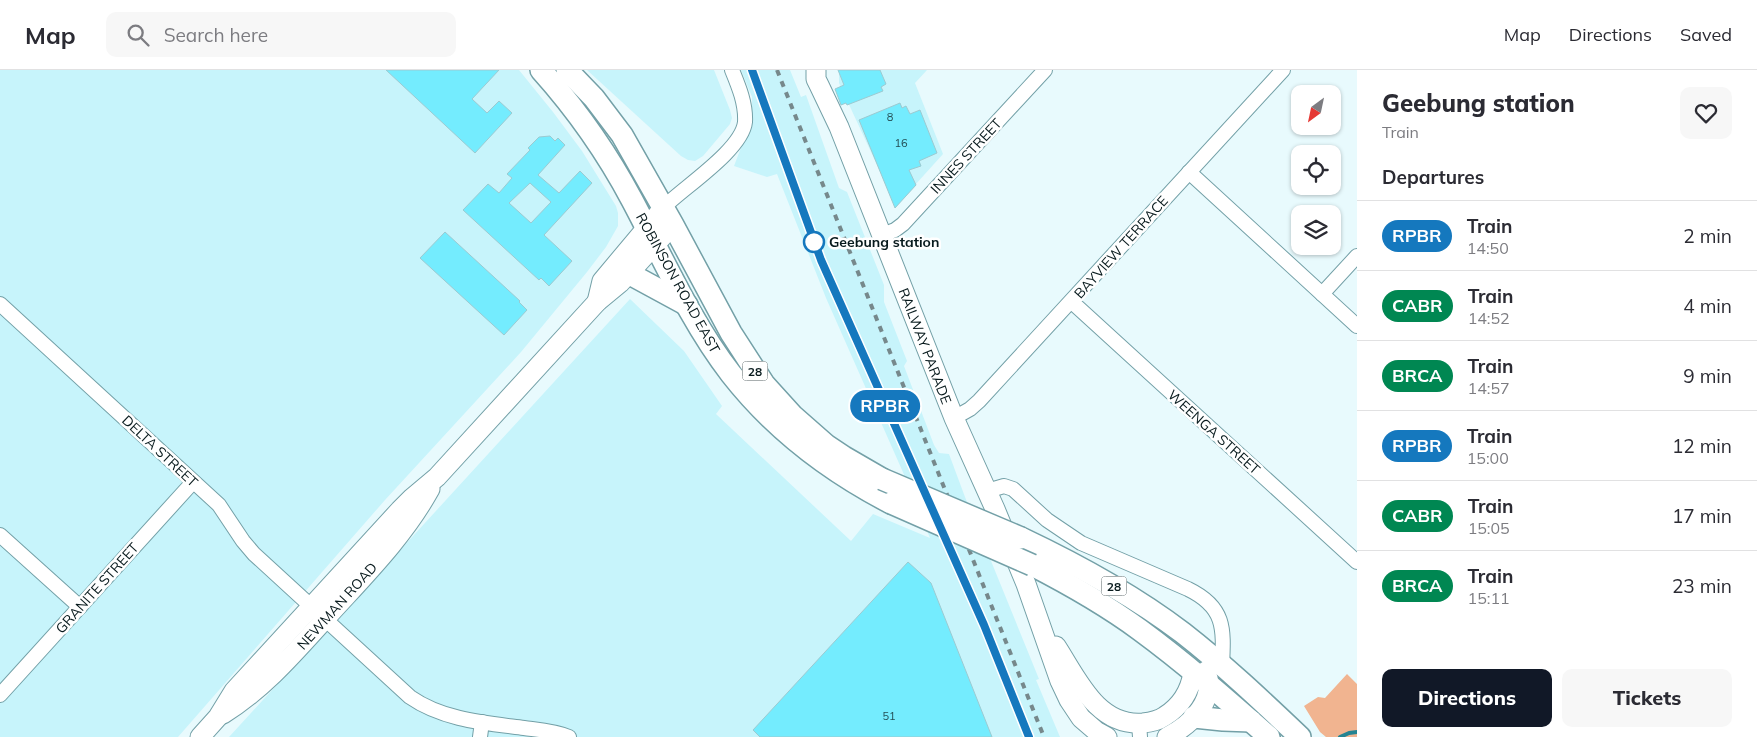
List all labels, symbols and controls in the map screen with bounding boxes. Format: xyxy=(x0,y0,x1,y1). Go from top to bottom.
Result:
search box xyxy=(106,12,456,57)
text: Map xyxy=(25,20,76,50)
icon: search xyxy=(124,21,152,49)
text: Search here xyxy=(164,23,268,47)
text: Map xyxy=(1504,23,1541,46)
text: Directions xyxy=(1569,23,1652,46)
text: Saved xyxy=(1680,23,1732,46)
north arrow xyxy=(1291,85,1341,135)
map controls xyxy=(1291,85,1341,255)
button: heart xyxy=(1680,87,1732,139)
text: Geebung station xyxy=(1382,88,1575,118)
house number: 8 xyxy=(887,110,894,124)
street label: INNES STREET xyxy=(927,114,1006,197)
text: Train xyxy=(1382,122,1419,142)
house number: 16 xyxy=(894,136,908,150)
button: locate xyxy=(1291,145,1341,195)
text: Departures xyxy=(1382,165,1484,189)
street label: BAYVIEW TERRACE xyxy=(1070,192,1172,302)
button: layers xyxy=(1291,205,1341,255)
street label: ROBINSON ROAD EAST xyxy=(632,210,724,357)
text: Train xyxy=(1467,214,1513,238)
text: RPBR xyxy=(1392,224,1442,247)
text: 2 min xyxy=(1683,224,1732,248)
marker: Geebung station xyxy=(803,231,825,253)
place label: Geebung station xyxy=(829,233,939,251)
text: 14:50 xyxy=(1467,238,1509,258)
text: Train xyxy=(1468,284,1513,308)
street label: RAILWAY PARADE xyxy=(895,285,955,407)
text: CABR xyxy=(1392,294,1443,317)
text: 4 min xyxy=(1683,294,1732,318)
text: 14:52 xyxy=(1468,308,1510,328)
text: Train xyxy=(1468,354,1513,378)
road number: 28 xyxy=(742,362,768,380)
text: BRCA xyxy=(1392,364,1443,387)
text: 9 min xyxy=(1683,364,1732,388)
text: 14:57 xyxy=(1468,378,1510,398)
street label: WEENGA STREET xyxy=(1164,386,1264,479)
line badge: RPBR xyxy=(850,390,920,422)
text: RPBR xyxy=(860,394,910,417)
street label: DELTA STREET xyxy=(118,411,202,491)
text: Train xyxy=(1467,424,1513,448)
text: RPBR xyxy=(1392,434,1442,457)
text: 12 min xyxy=(1672,434,1732,458)
text: 15:00 xyxy=(1467,448,1509,468)
text: Train xyxy=(1468,494,1513,518)
text: CABR xyxy=(1392,504,1443,527)
text: 17 min xyxy=(1672,504,1732,528)
text: 15:05 xyxy=(1468,518,1510,538)
street label: GRANITE STREET xyxy=(52,539,143,637)
street label: NEWMAN ROAD xyxy=(293,559,381,653)
text: Train xyxy=(1468,564,1513,588)
text: BRCA xyxy=(1392,574,1443,597)
text: 23 min xyxy=(1672,574,1732,598)
road number: 28 xyxy=(1102,576,1126,596)
text: 15:11 xyxy=(1468,588,1510,608)
button: Directions xyxy=(1382,669,1552,727)
button: Tickets xyxy=(1562,669,1732,727)
house number: 51 xyxy=(882,709,896,723)

